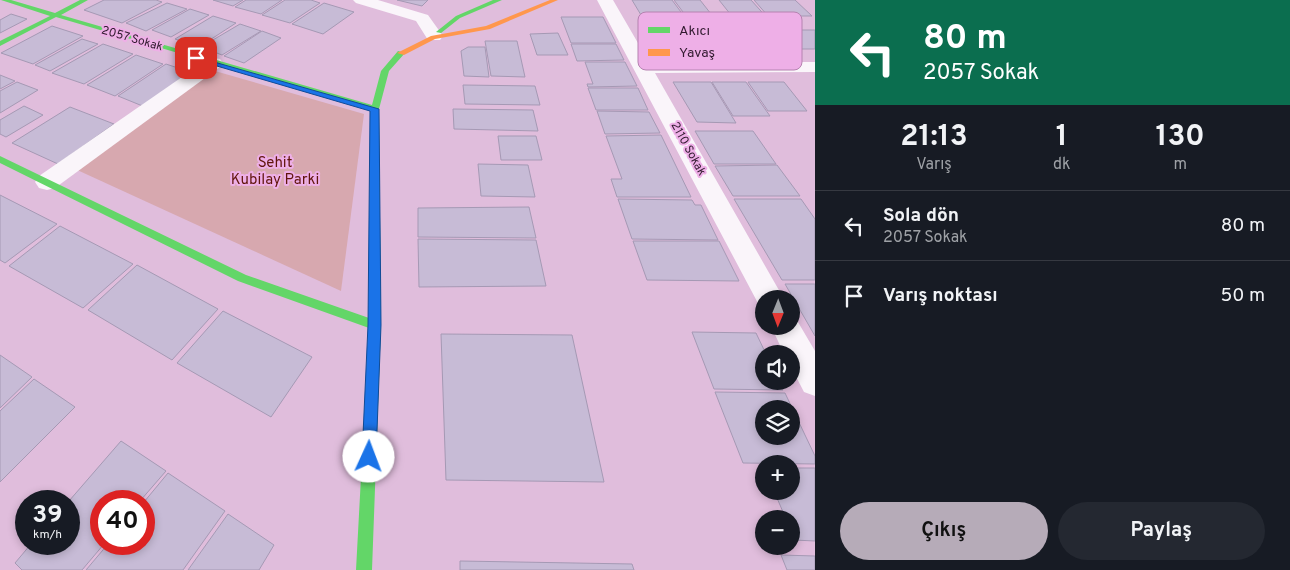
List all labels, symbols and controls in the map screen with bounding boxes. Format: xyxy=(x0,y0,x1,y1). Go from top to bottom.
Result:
legend xyxy=(638,12,802,70)
text: 80 m xyxy=(923,17,1007,61)
icon: left xyxy=(840,20,905,85)
street label: 2057 Sokak xyxy=(99,23,165,55)
text: Akıcı xyxy=(679,23,710,40)
pin xyxy=(175,37,217,79)
icon: arrive xyxy=(182,44,210,72)
text: Yavaş xyxy=(679,45,715,62)
text: 2057 Sokak xyxy=(923,60,1039,87)
street label: 2110 Sokak xyxy=(667,119,709,179)
text: 21:13 xyxy=(900,119,968,156)
text: 1 xyxy=(1056,119,1068,156)
text: 130 xyxy=(1156,119,1205,156)
park label: Sehit Kubilay Parki xyxy=(231,154,319,190)
text: Varış xyxy=(916,155,952,175)
text: dk xyxy=(1053,155,1070,175)
text: m xyxy=(1173,155,1187,175)
text: Sola dön xyxy=(883,204,959,228)
icon: left xyxy=(840,212,868,240)
text: 80 m xyxy=(1221,214,1265,238)
text: 2057 Sokak xyxy=(883,228,968,248)
icon: arrive xyxy=(840,282,868,310)
text: Varış noktası xyxy=(883,284,998,308)
text: 50 m xyxy=(1220,284,1265,308)
north arrow xyxy=(755,290,800,335)
map controls xyxy=(755,290,800,555)
button: sound xyxy=(755,345,800,390)
button: layers xyxy=(755,400,800,445)
position arrow xyxy=(342,430,394,482)
button: + xyxy=(755,455,800,500)
speed limit sign: 40 xyxy=(90,490,155,555)
text: 39 xyxy=(32,500,63,532)
button: Çıkış xyxy=(840,502,1048,560)
button: Paylaş xyxy=(1058,502,1265,560)
button: − xyxy=(755,510,800,555)
text: km/h xyxy=(33,527,62,543)

